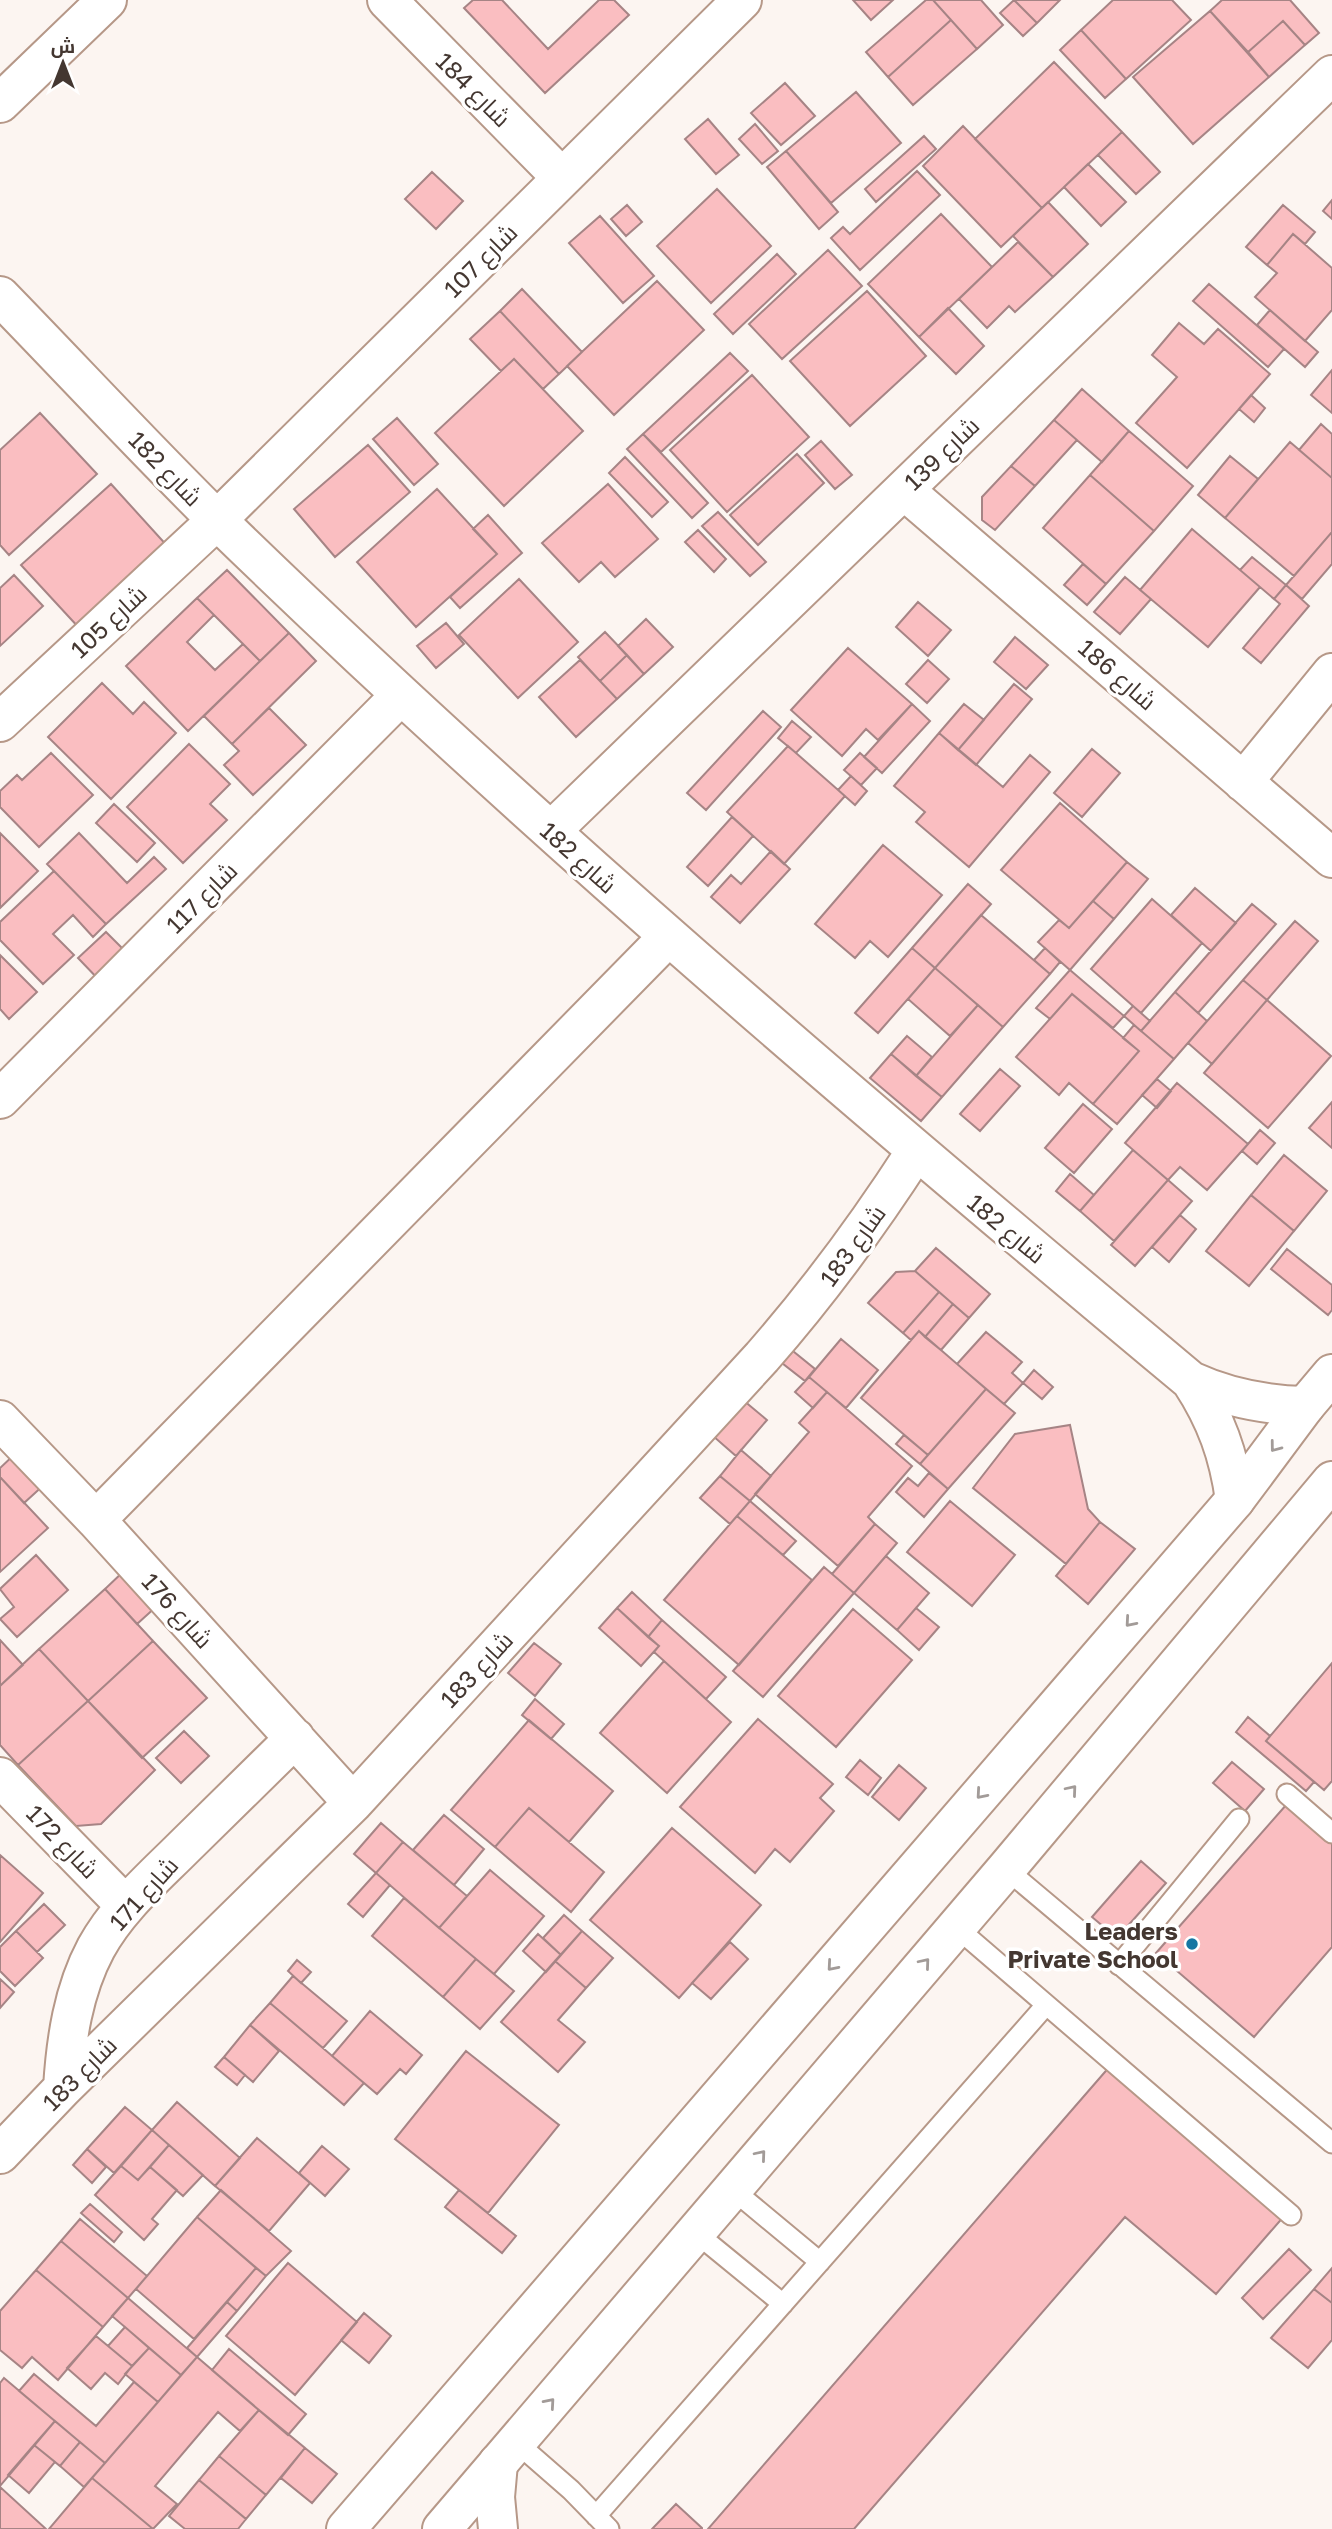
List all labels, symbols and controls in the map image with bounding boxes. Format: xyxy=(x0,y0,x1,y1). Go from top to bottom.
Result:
north arrow xyxy=(28,28,98,98)
text: ش xyxy=(51,34,75,58)
street label: شارع 184 xyxy=(429,46,517,134)
street label: شارع 107 xyxy=(437,217,525,305)
street label: شارع 139 xyxy=(898,410,986,498)
street label: شارع 182 xyxy=(121,425,209,513)
street label: شارع 105 xyxy=(64,579,154,665)
street label: شارع 186 xyxy=(1071,632,1163,718)
street label: شارع 182 xyxy=(533,815,623,901)
street label: شارع 117 xyxy=(159,855,245,941)
street label: شارع 182 xyxy=(960,1187,1052,1271)
street label: شارع 183 xyxy=(813,1199,893,1293)
one-way arrow xyxy=(1270,1439,1283,1452)
street label: شارع 176 xyxy=(134,1566,219,1656)
one-way arrow xyxy=(1126,1614,1138,1627)
street label: شارع 183 xyxy=(434,1625,520,1715)
one-way arrow xyxy=(1064,1785,1076,1798)
one-way arrow xyxy=(977,1786,989,1799)
street label: شارع 172 xyxy=(19,1798,105,1886)
street label: شارع 171 xyxy=(103,1850,186,1938)
place label: Leaders Private School xyxy=(1008,1916,1178,1973)
marker: Leaders Private School xyxy=(1184,1936,1200,1952)
one-way arrow xyxy=(828,1958,840,1971)
one-way arrow xyxy=(917,1959,929,1972)
street label: شارع 183 xyxy=(36,2030,124,2118)
one-way arrow xyxy=(753,2150,765,2163)
one-way arrow xyxy=(542,2398,554,2411)

